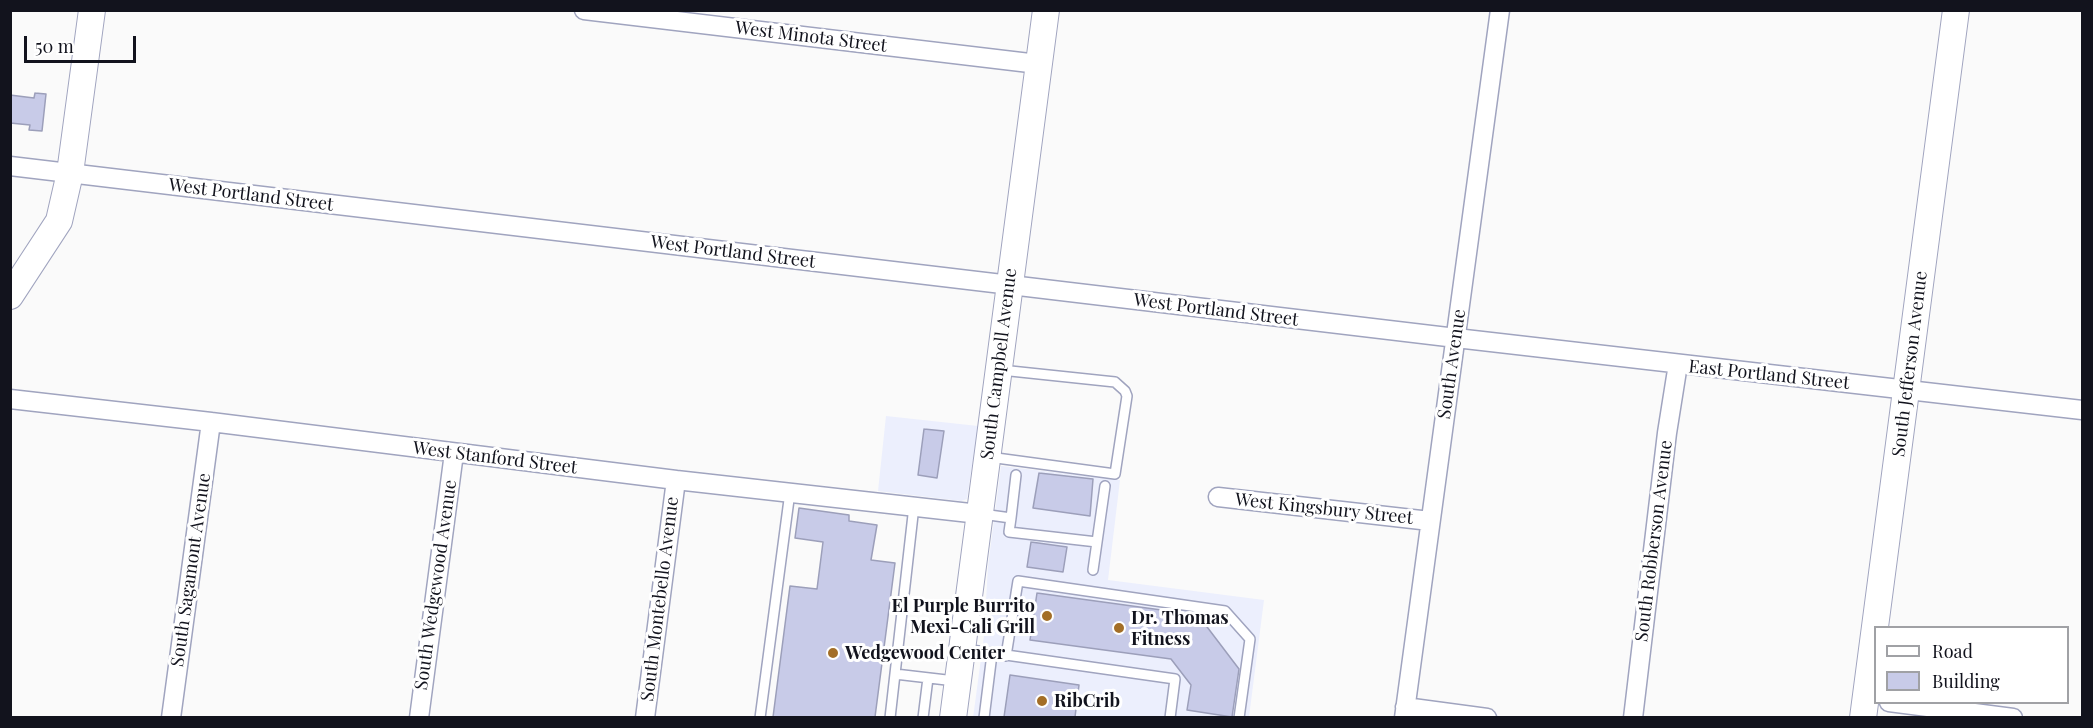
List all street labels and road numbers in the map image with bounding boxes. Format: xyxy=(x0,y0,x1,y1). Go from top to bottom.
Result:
street label: West Minota Street xyxy=(734,17,888,57)
street label: West Portland Street xyxy=(167,174,335,216)
street label: West Portland Street xyxy=(649,231,817,273)
street label: South Campbell Avenue xyxy=(977,267,1021,461)
street label: South Jefferson Avenue xyxy=(1888,270,1932,458)
street label: West Portland Street xyxy=(1132,289,1300,331)
street label: South Avenue xyxy=(1434,308,1470,420)
street label: East Portland Street xyxy=(1688,356,1850,394)
street label: West Stanford Street xyxy=(412,437,578,479)
street label: South Robberson Avenue xyxy=(1631,439,1677,643)
street label: South Sagamont Avenue xyxy=(167,472,215,668)
street label: South Wedgewood Avenue xyxy=(411,478,461,692)
street label: West Kingsbury Street xyxy=(1234,489,1414,529)
street label: South Montebello Avenue xyxy=(637,495,683,703)

